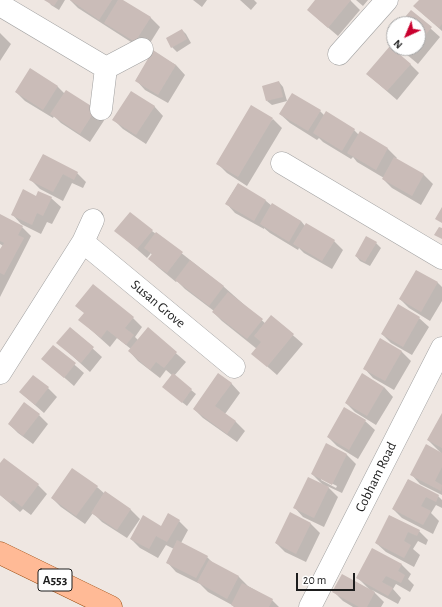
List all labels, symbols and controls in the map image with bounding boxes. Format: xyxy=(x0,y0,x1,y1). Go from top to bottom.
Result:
north arrow xyxy=(386,16,426,56)
text: N xyxy=(391,38,405,51)
street label: Susan Grove xyxy=(127,276,189,332)
street label: Cobham Road xyxy=(352,439,400,515)
scale bar xyxy=(298,565,357,591)
road number: A553 xyxy=(38,569,72,591)
text: 20 m xyxy=(303,574,326,586)

